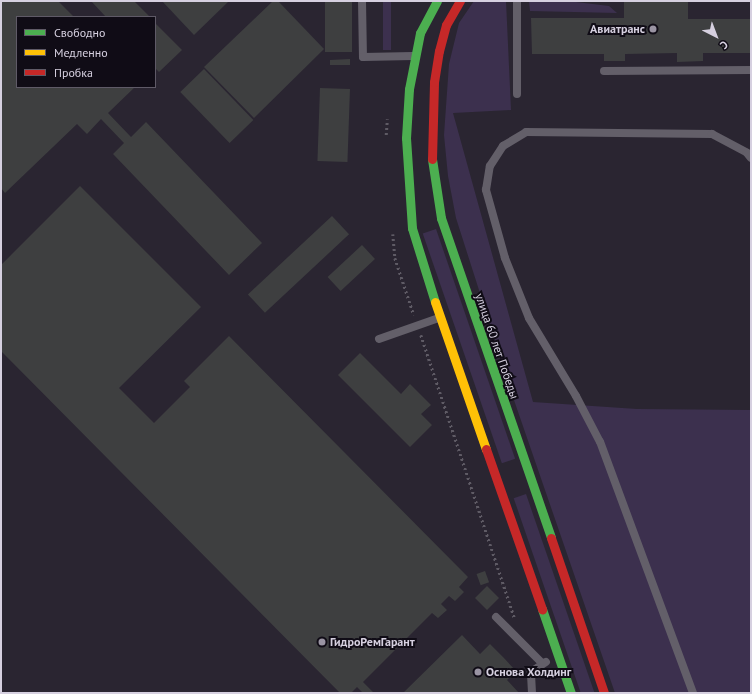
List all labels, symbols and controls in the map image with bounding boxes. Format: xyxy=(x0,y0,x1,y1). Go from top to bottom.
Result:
legend xyxy=(16,16,156,88)
north arrow xyxy=(696,16,736,56)
place label: Авиатранс xyxy=(590,22,645,36)
marker: Авиатранс xyxy=(648,24,658,34)
text: Свободно xyxy=(54,25,105,40)
text: С xyxy=(717,38,731,52)
text: Медленно xyxy=(54,45,108,60)
text: Пробка xyxy=(54,65,93,80)
street label: улица 60 лет Победы xyxy=(472,291,522,401)
place label: ГидроРемГарант xyxy=(330,635,415,649)
marker: ГидроРемГарант xyxy=(317,637,327,647)
place label: Основа Холдинг xyxy=(486,665,571,679)
marker: Основа Холдинг xyxy=(473,667,483,677)

